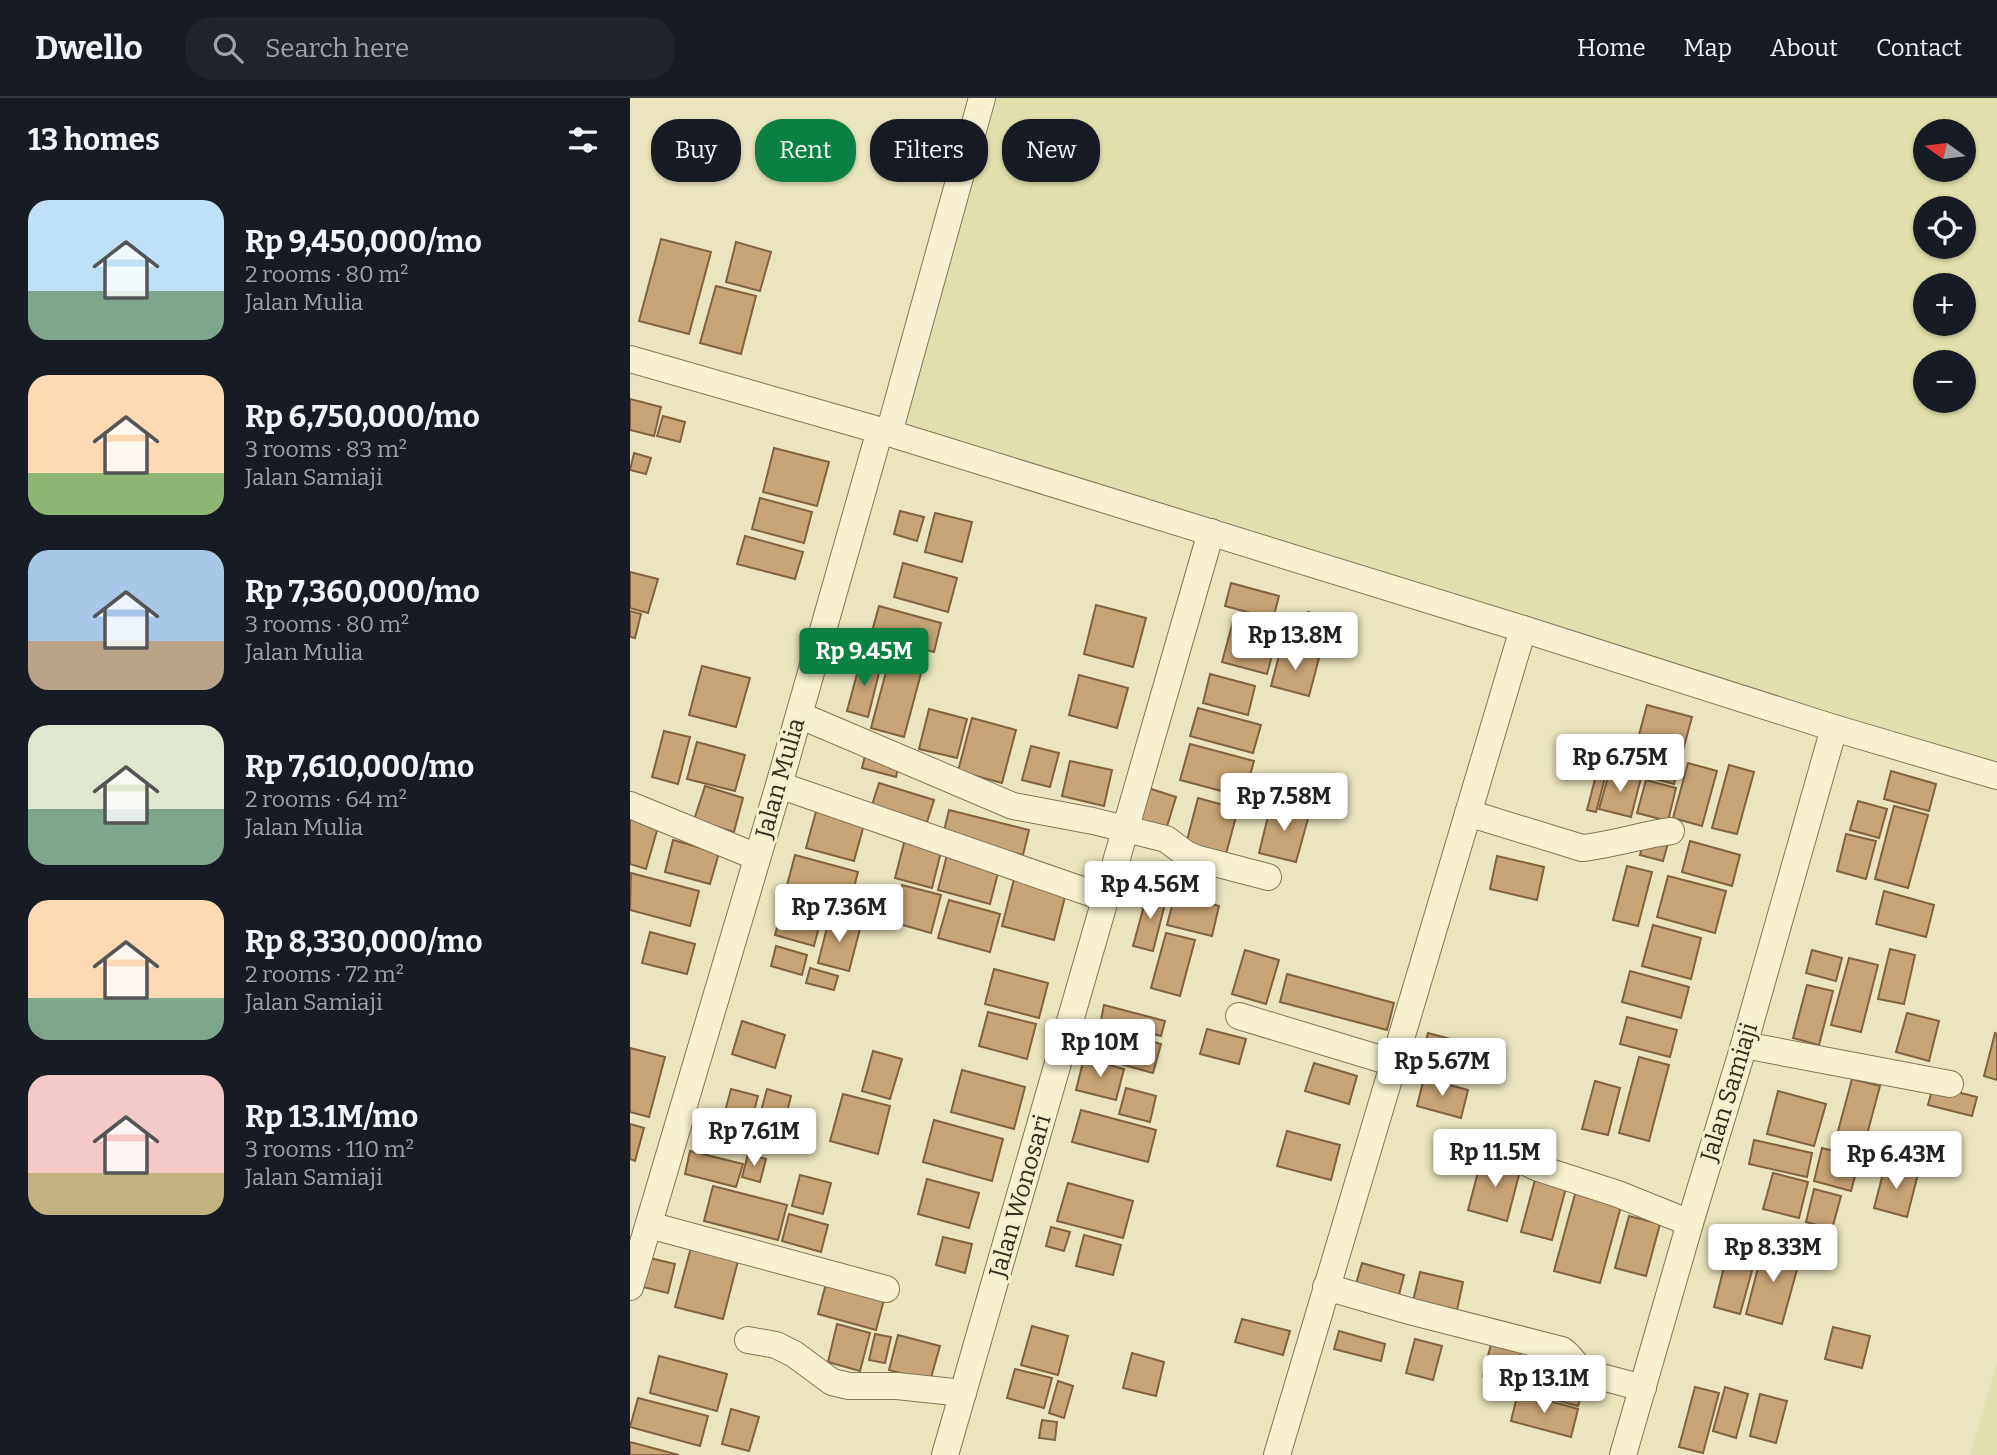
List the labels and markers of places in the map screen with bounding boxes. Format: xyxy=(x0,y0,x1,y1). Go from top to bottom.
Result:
pin: Rp 13.8M xyxy=(1223,612,1367,672)
pin: Rp 9.45M xyxy=(792,628,936,688)
pin: Rp 6.75M xyxy=(1548,734,1692,794)
pin: Rp 7.58M xyxy=(1212,774,1356,833)
pin: Rp 4.56M xyxy=(1078,862,1222,921)
pin: Rp 7.36M xyxy=(767,884,911,944)
pin: Rp 10M xyxy=(1043,1020,1157,1079)
pin: Rp 5.67M xyxy=(1370,1038,1514,1098)
pin: Rp 7.61M xyxy=(682,1108,826,1168)
pin: Rp 11.5M xyxy=(1423,1130,1567,1189)
pin: Rp 6.43M xyxy=(1824,1132,1968,1191)
pin: Rp 8.33M xyxy=(1701,1224,1845,1284)
pin: Rp 13.1M xyxy=(1472,1356,1616,1415)

